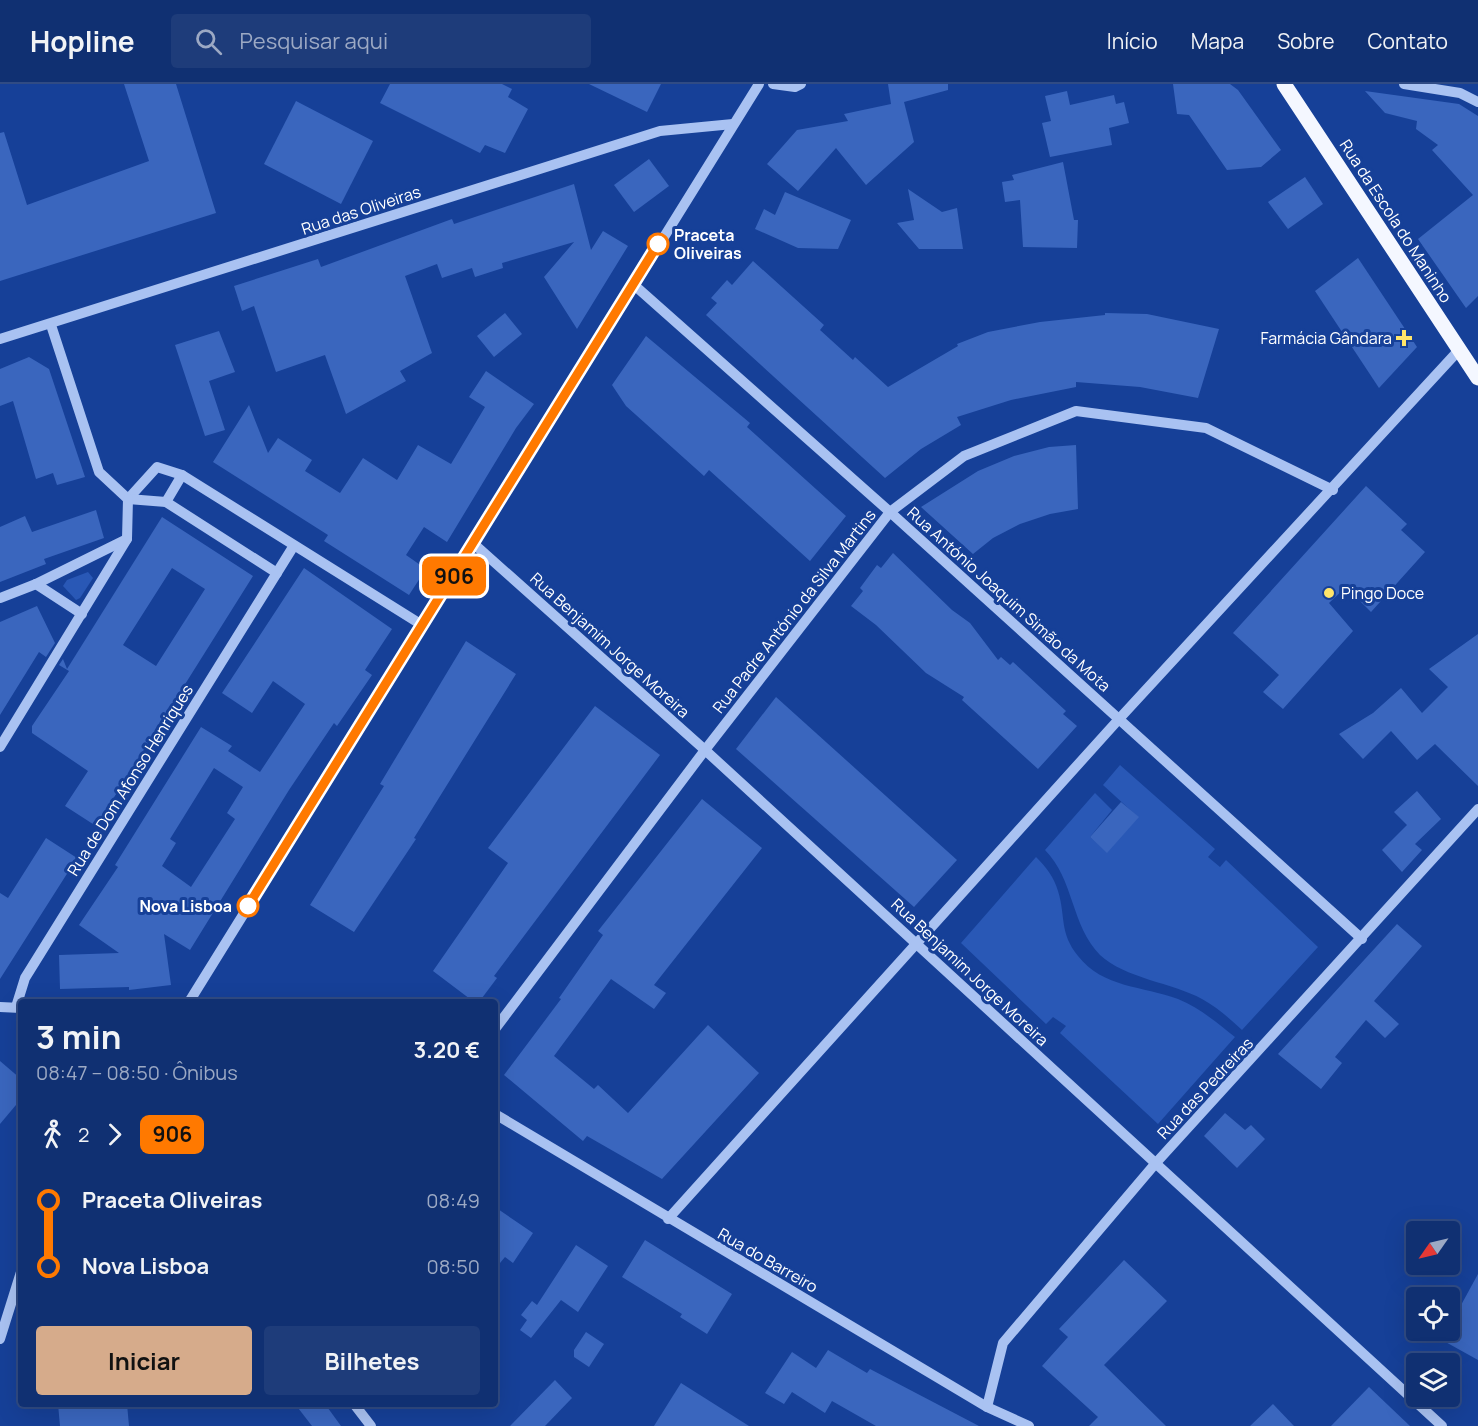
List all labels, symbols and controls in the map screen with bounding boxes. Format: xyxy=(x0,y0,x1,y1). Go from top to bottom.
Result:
search box xyxy=(171,14,591,68)
text: Hopline xyxy=(30,22,135,60)
icon: search xyxy=(192,25,225,58)
text: Pesquisar aqui xyxy=(240,26,388,56)
text: Início xyxy=(1107,27,1158,55)
text: Mapa xyxy=(1191,27,1244,55)
text: Sobre xyxy=(1277,27,1335,55)
text: Contato xyxy=(1368,27,1448,55)
street label: Rua da Escola do Maninho xyxy=(1335,135,1457,307)
street label: Rua das Oliveiras xyxy=(298,180,424,240)
place label: Praceta Oliveiras xyxy=(674,224,742,264)
marker: Praceta Oliveiras xyxy=(647,233,669,255)
place label: Farmácia Gândara xyxy=(1260,327,1392,349)
marker: Farmácia Gândara xyxy=(1397,331,1411,345)
street label: Rua António Joaquim Simão da Mota xyxy=(903,502,1115,696)
street label: Rua Padre António da Silva Martins xyxy=(707,504,881,718)
line badge: 906 xyxy=(420,556,488,596)
text: 906 xyxy=(434,562,474,590)
street label: Rua Benjamim Jorge Moreira xyxy=(526,567,694,723)
place label: Pingo Doce xyxy=(1341,582,1424,604)
marker: Pingo Doce xyxy=(1322,586,1336,600)
street label: Rua de Dom Afonso Henriques xyxy=(62,680,198,880)
street label: Rua Benjamim Jorge Moreira xyxy=(887,893,1053,1051)
place label: Nova Lisboa xyxy=(140,895,232,917)
marker: Nova Lisboa xyxy=(237,895,259,917)
text: 3 min xyxy=(36,1014,121,1059)
street label: Rua das Pedreiras xyxy=(1152,1032,1258,1144)
text: 3.20 € xyxy=(414,1035,480,1065)
text: 08:47 – 08:50 · Ônibus xyxy=(36,1059,238,1086)
icon: walk xyxy=(36,1118,69,1151)
icon: forward xyxy=(98,1118,131,1151)
text: 906 xyxy=(152,1120,192,1148)
text: 2 xyxy=(78,1121,89,1148)
text: Praceta Oliveiras xyxy=(82,1185,262,1215)
text: 08:49 xyxy=(426,1187,480,1214)
north arrow xyxy=(1406,1221,1460,1275)
map controls xyxy=(1406,1221,1460,1407)
street label: Rua do Barreiro xyxy=(714,1222,822,1298)
text: Nova Lisboa xyxy=(82,1251,209,1281)
text: 08:50 xyxy=(426,1253,480,1280)
button: locate xyxy=(1406,1287,1460,1341)
button: Iniciar xyxy=(36,1326,252,1395)
button: Bilhetes xyxy=(264,1326,480,1395)
button: layers xyxy=(1406,1353,1460,1407)

